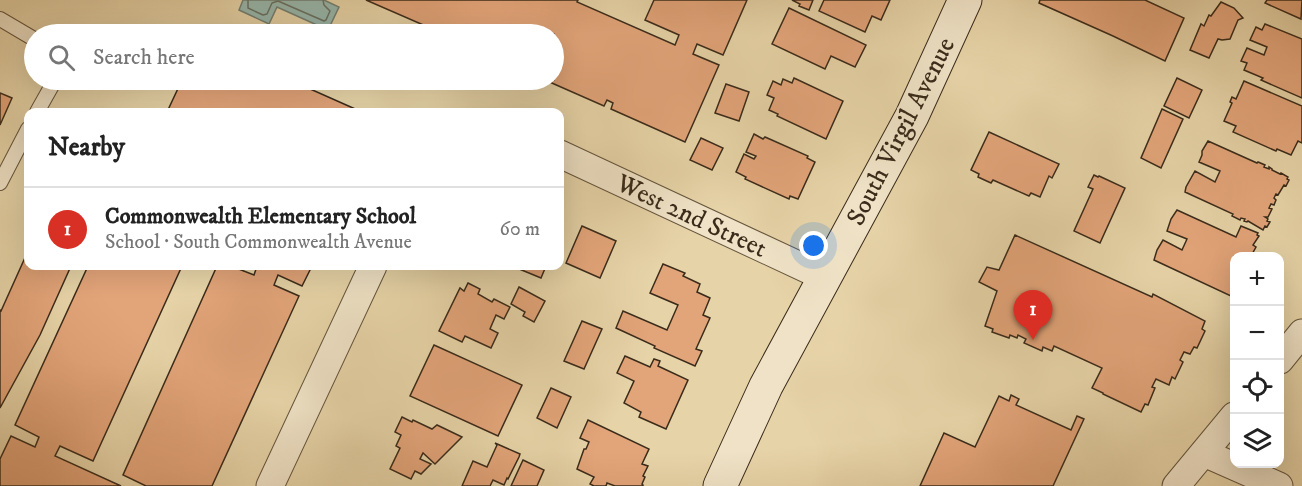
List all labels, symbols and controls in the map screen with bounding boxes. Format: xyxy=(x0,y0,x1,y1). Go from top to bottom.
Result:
search box xyxy=(24,24,564,90)
street label: South Virgil Avenue xyxy=(840,32,963,231)
icon: search xyxy=(45,41,78,74)
text: Search here xyxy=(93,44,195,71)
text: Nearby xyxy=(48,131,125,164)
street label: West 2nd Street xyxy=(610,167,772,266)
text: Commonwealth Elementary School xyxy=(105,203,416,230)
text: 1 xyxy=(64,217,71,242)
text: 60 m xyxy=(500,217,540,242)
text: School · South Commonwealth Avenue xyxy=(105,230,412,255)
your location xyxy=(799,231,828,260)
map controls xyxy=(1230,252,1284,468)
button: + xyxy=(1230,252,1284,306)
pin: 1 xyxy=(1014,290,1052,340)
button: − xyxy=(1230,306,1284,360)
button: locate xyxy=(1230,360,1284,414)
button: layers xyxy=(1230,414,1284,468)

